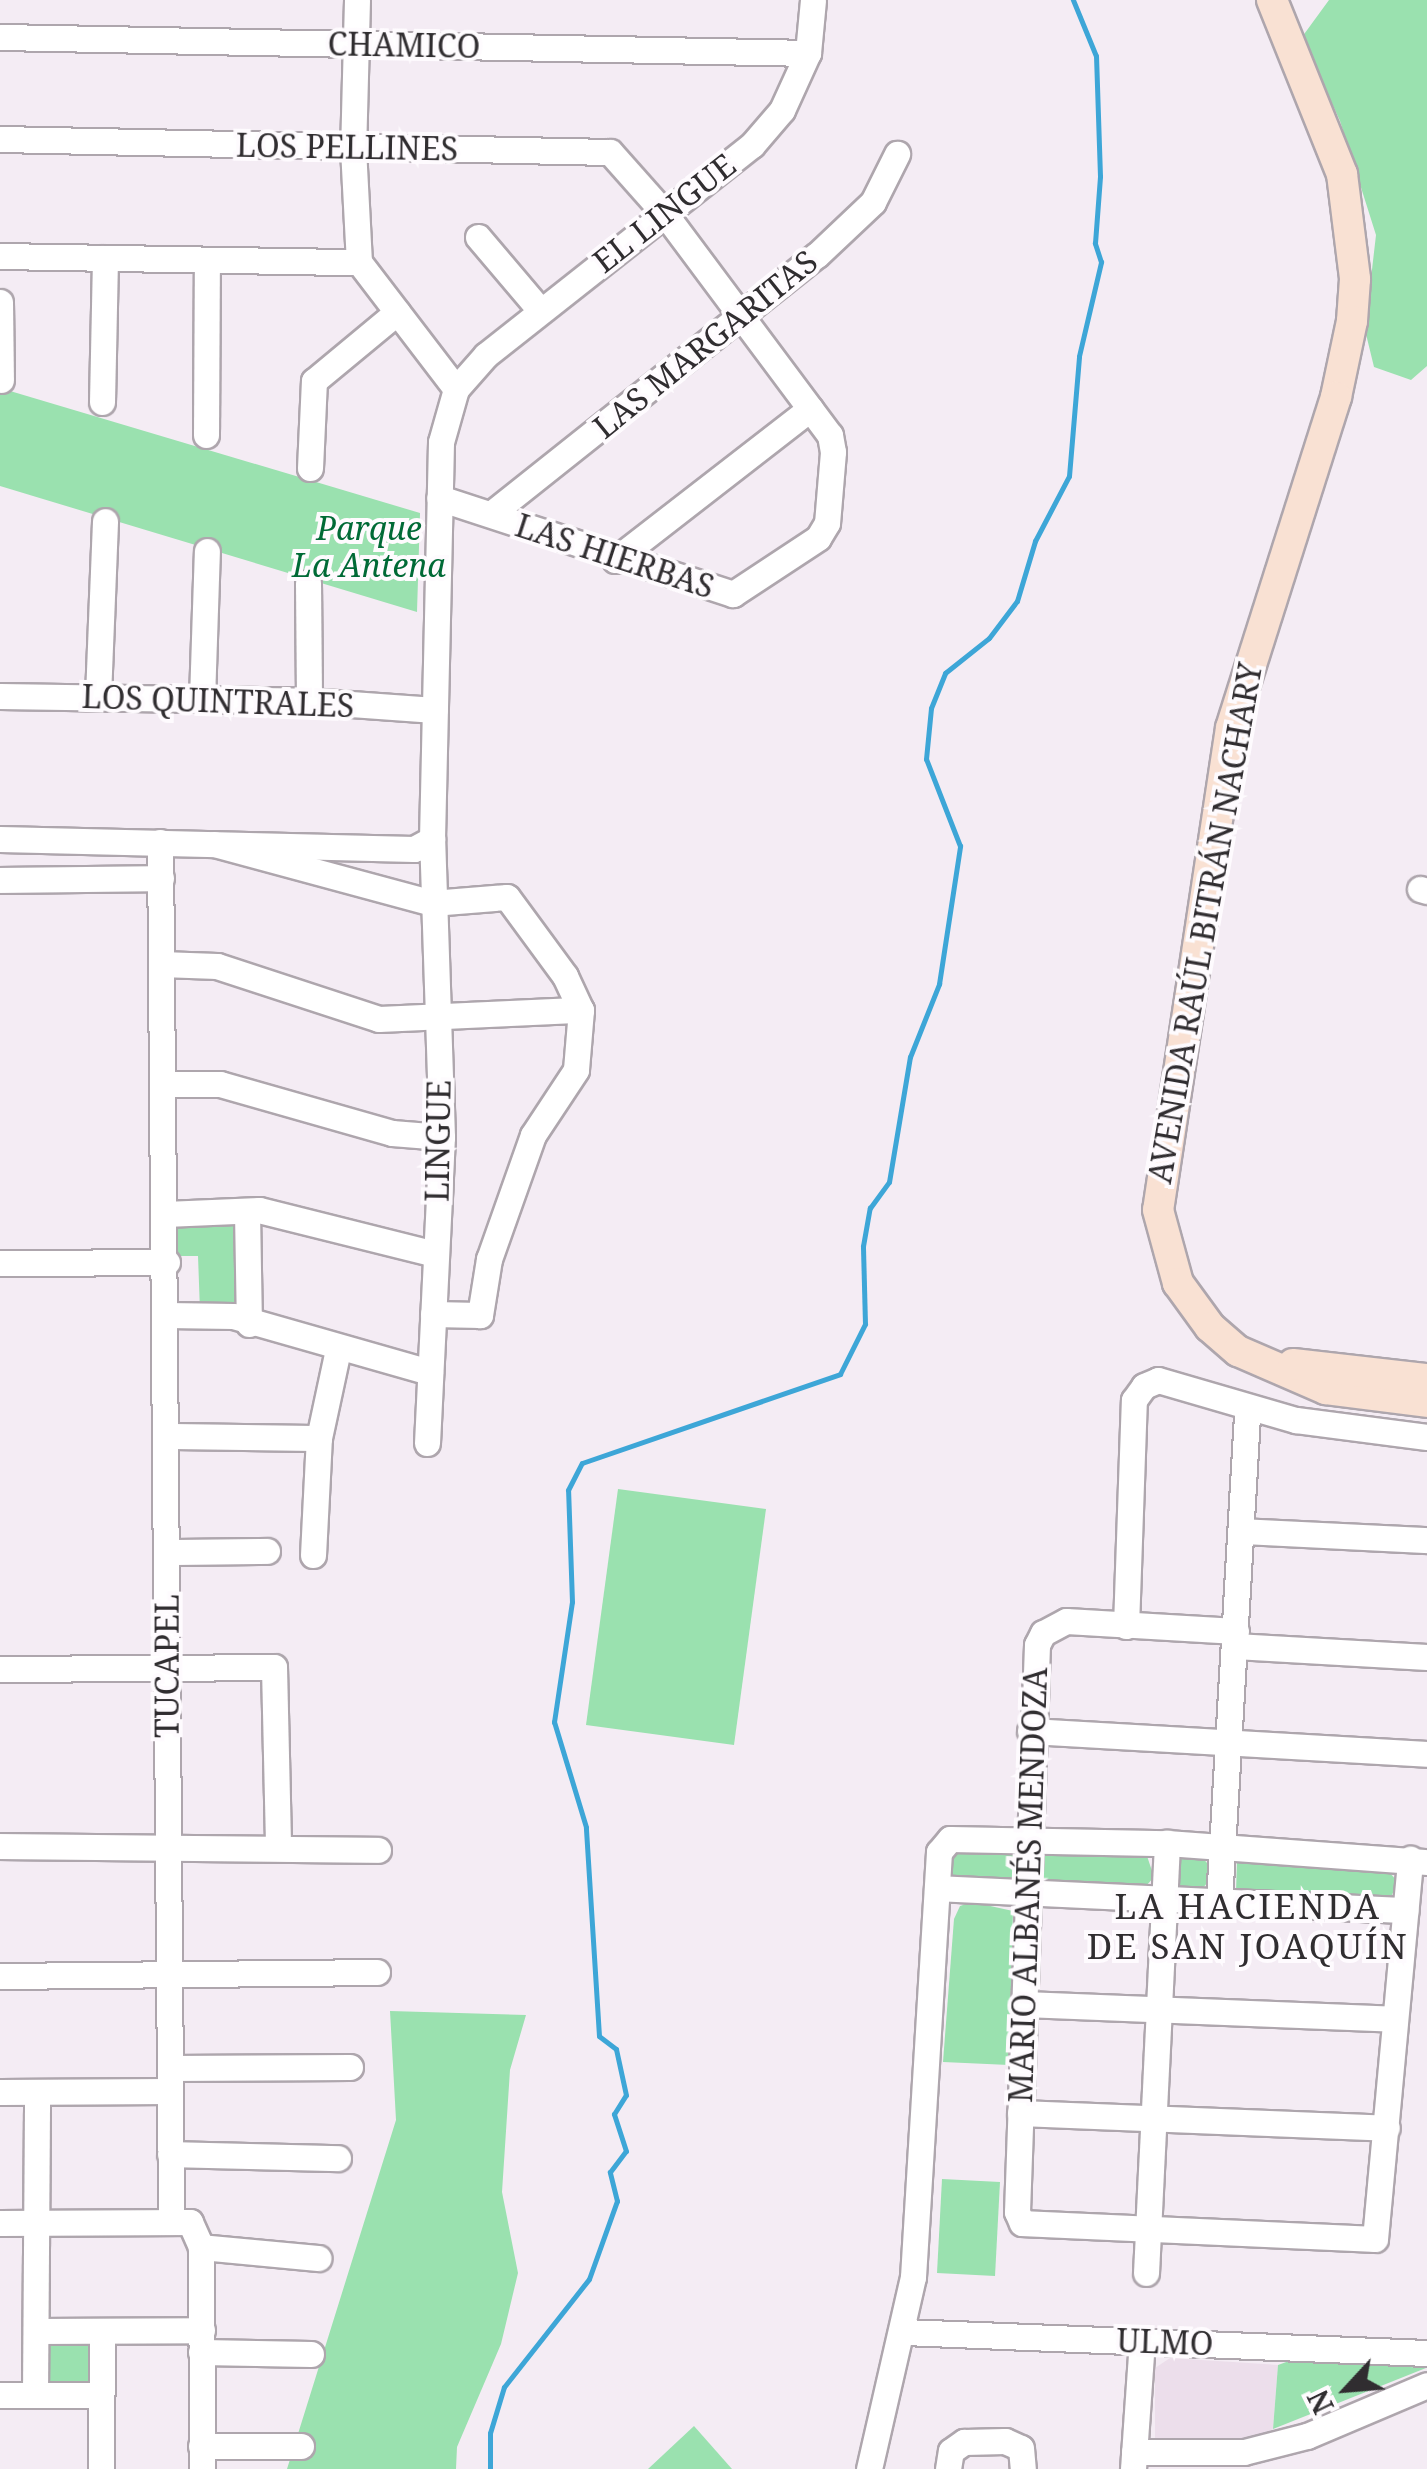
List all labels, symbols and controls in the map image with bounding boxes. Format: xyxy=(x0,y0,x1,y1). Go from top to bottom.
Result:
street label: CHAMICO xyxy=(327,24,481,66)
street label: LOS PELLINES xyxy=(236,126,458,168)
street label: EL LINGUE xyxy=(585,146,743,280)
street label: LAS MARGARITAS xyxy=(585,242,825,446)
street label: LAS HIERBAS xyxy=(511,506,719,606)
park label: Parque La Antena xyxy=(292,510,446,585)
street label: AVENIDA RAÚL BITRÁN NACHARY xyxy=(1140,660,1270,1186)
street label: LOS QUINTRALES xyxy=(81,677,355,725)
street label: LINGUE xyxy=(418,1080,458,1202)
street label: TUCAPEL xyxy=(148,1594,186,1738)
street label: MARIO ALBANÉS MENDOZA xyxy=(1001,1667,1055,2103)
district label: LA HACIENDA DE SAN JOAQUÍN xyxy=(1087,1885,1409,1967)
street label: ULMO xyxy=(1116,2321,1214,2363)
north arrow xyxy=(1297,2339,1397,2439)
text: N xyxy=(1298,2384,1342,2420)

